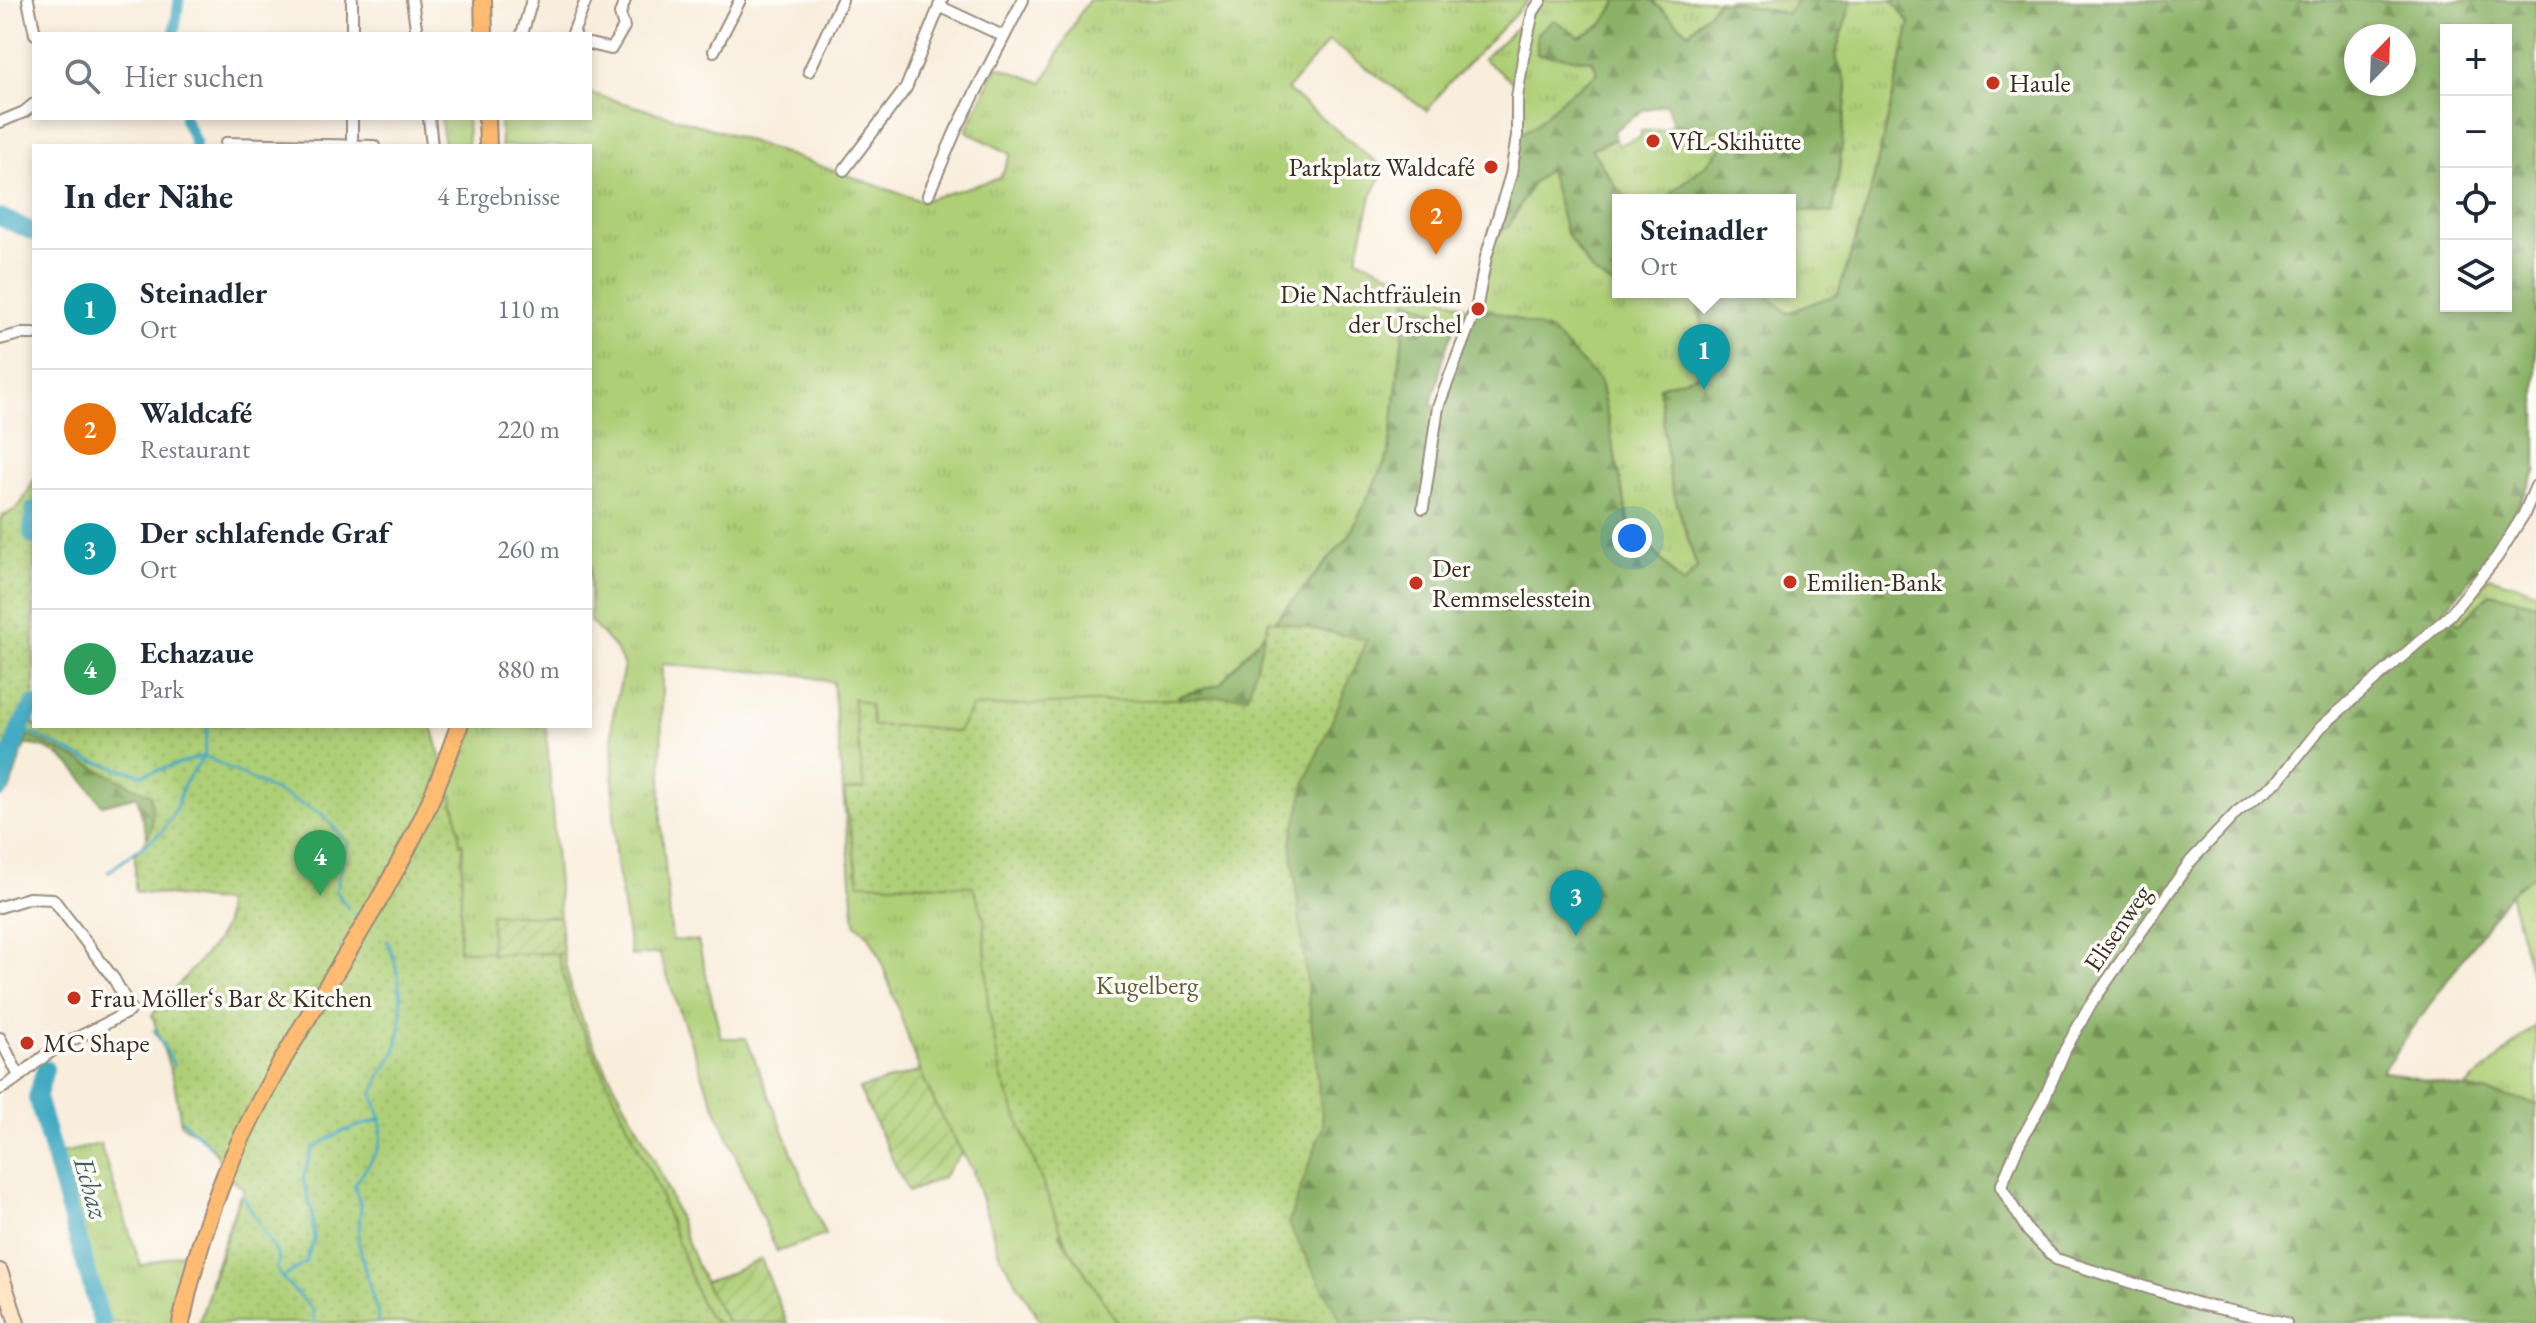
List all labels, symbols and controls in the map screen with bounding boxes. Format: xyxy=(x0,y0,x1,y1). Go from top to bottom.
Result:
north arrow xyxy=(2344,24,2416,96)
map controls xyxy=(2440,24,2512,312)
button: + xyxy=(2440,24,2512,96)
search box xyxy=(32,32,592,120)
icon: search xyxy=(60,54,104,98)
text: Hier suchen xyxy=(124,57,264,96)
place label: Haule xyxy=(2009,66,2071,100)
marker: Haule xyxy=(1984,74,2002,92)
button: − xyxy=(2440,96,2512,168)
place label: VfL-Skihütte xyxy=(1669,124,1801,158)
marker: VfL-Skihütte xyxy=(1644,132,1662,150)
place label: Parkplatz Waldcafé xyxy=(1289,150,1475,184)
marker: Parkplatz Waldcafé xyxy=(1482,158,1500,176)
button: locate xyxy=(2440,168,2512,240)
text: In der Nähe xyxy=(64,174,233,218)
text: 4 Ergebnisse xyxy=(437,179,560,213)
pin: 2 xyxy=(1410,189,1462,255)
popup xyxy=(1612,194,1796,298)
text: Steinadler xyxy=(1640,210,1768,249)
button: layers xyxy=(2440,240,2512,312)
text: Ort xyxy=(1640,249,1677,283)
text: Steinadler xyxy=(140,273,267,312)
place label: Die Nachtfräulein der Urschel xyxy=(1280,277,1462,341)
text: 1 xyxy=(83,292,97,326)
text: 110 m xyxy=(497,292,560,326)
marker: Die Nachtfräulein der Urschel xyxy=(1469,300,1487,318)
text: Ort xyxy=(140,312,177,346)
pin: 1 xyxy=(1678,324,1730,390)
text: Waldcafé xyxy=(140,393,252,432)
text: 2 xyxy=(83,412,97,446)
text: 220 m xyxy=(497,412,560,446)
text: Restaurant xyxy=(140,432,250,466)
text: Der schlafende Graf xyxy=(140,513,389,552)
your location xyxy=(1612,518,1652,558)
text: 3 xyxy=(83,532,97,566)
text: 260 m xyxy=(497,532,560,566)
place label: Der Remmselesstein xyxy=(1432,551,1592,615)
text: Ort xyxy=(140,552,177,586)
place label: Emilien-Bank xyxy=(1806,565,1943,599)
marker: Emilien-Bank xyxy=(1781,573,1799,591)
marker: Der Remmselesstein xyxy=(1407,574,1425,592)
text: Echazaue xyxy=(140,633,254,672)
text: 4 xyxy=(83,652,97,686)
text: 880 m xyxy=(497,652,560,686)
text: Park xyxy=(140,672,184,706)
pin: 4 xyxy=(294,830,346,896)
pin: 3 xyxy=(1550,870,1602,936)
street label: Elisenweg xyxy=(2076,878,2159,978)
park label: Kugelberg xyxy=(1096,968,1199,1002)
place label: Frau Möller‘s Bar & Kitchen xyxy=(90,981,373,1015)
marker: Frau Möller‘s Bar & Kitchen xyxy=(65,989,83,1007)
place label: MC Shape xyxy=(43,1026,150,1060)
marker: MC Shape xyxy=(18,1034,36,1052)
water label: Echaz xyxy=(66,1152,118,1224)

